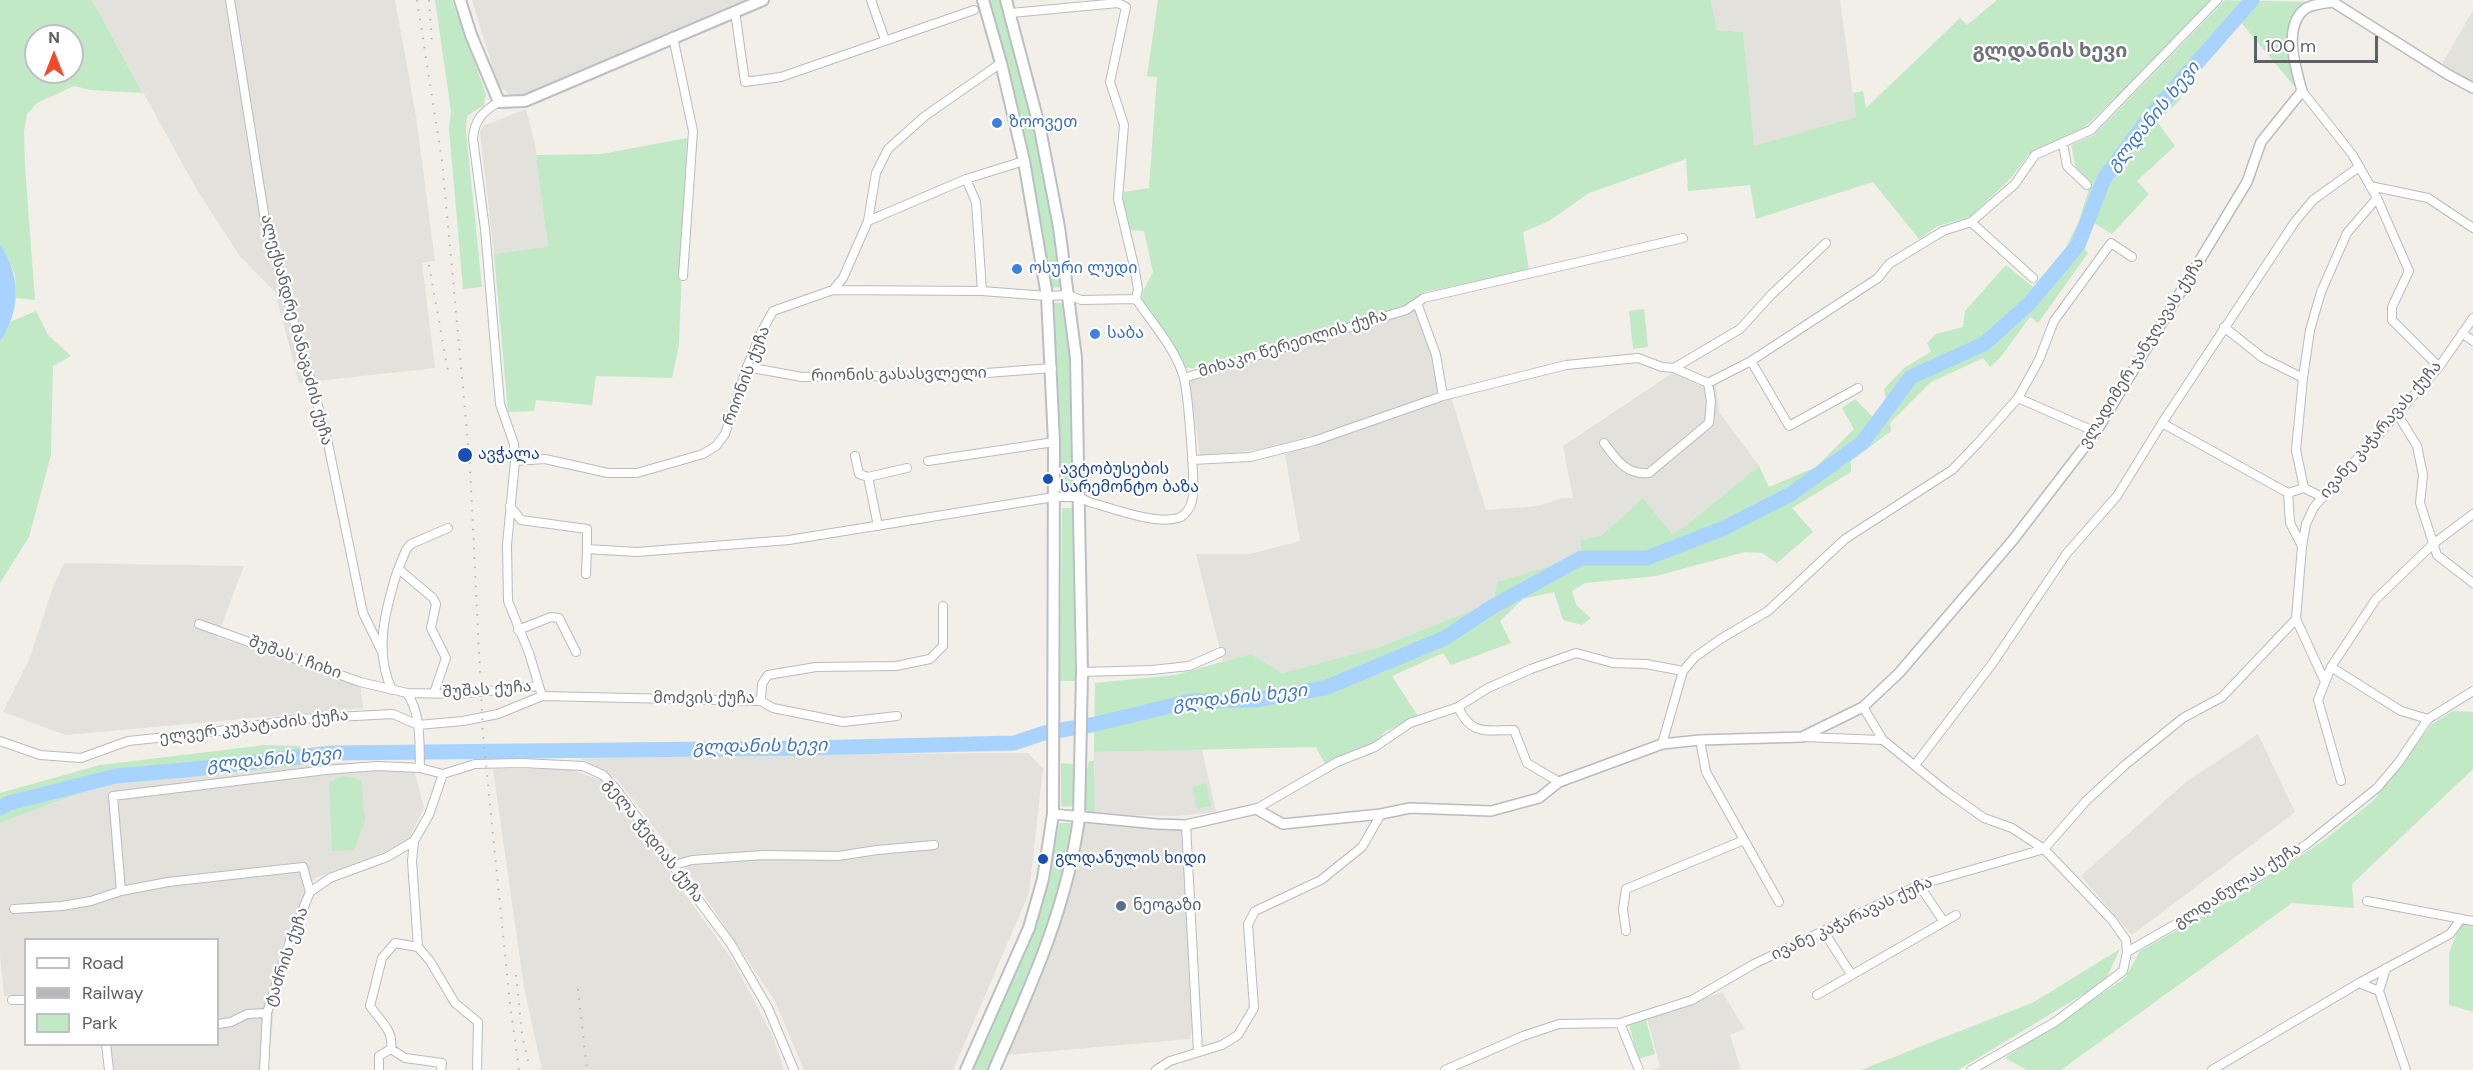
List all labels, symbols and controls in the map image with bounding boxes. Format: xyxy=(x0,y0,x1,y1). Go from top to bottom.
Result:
north arrow xyxy=(24,24,84,84)
scale bar xyxy=(2257,24,2382,62)
text: N xyxy=(48,27,60,48)
text: 100 m xyxy=(2265,34,2316,58)
district label: გლდანის ხევი xyxy=(1973,40,2127,64)
water label: გლდანის ხევი xyxy=(2103,58,2205,176)
place label: ზოოვეთ xyxy=(1009,113,1077,133)
marker: ზოოვეთ xyxy=(990,116,1004,130)
street label: ალექსანდრე მანაგაძის ქუჩა xyxy=(256,212,336,448)
street label: ვლადიმერ ჯანჯღავას ქუჩა xyxy=(2075,254,2209,452)
place label: ოსური ლუდი xyxy=(1029,259,1137,279)
marker: ოსური ლუდი xyxy=(1010,262,1024,276)
street label: მიხაკო წერეთლის ქუჩა xyxy=(1196,306,1390,382)
street label: რიონის ქუჩა xyxy=(719,324,775,428)
place label: საბა xyxy=(1107,324,1144,344)
marker: საბა xyxy=(1088,327,1102,341)
street label: ივანე კაჭარავას ქუჩა xyxy=(2316,357,2446,503)
street label: რიონის გასასვლელი xyxy=(811,364,987,386)
place label: ავჭალა xyxy=(478,445,540,465)
marker: ავჭალა xyxy=(456,446,474,464)
place label: ავტობუსების სარემონტო ბაზა xyxy=(1060,460,1199,498)
marker: ავტობუსების სარემონტო ბაზა xyxy=(1041,472,1055,486)
street label: შუშას I ჩიხი xyxy=(246,632,344,684)
street label: შუშას ქუჩა xyxy=(442,677,532,703)
water label: გლდანის ხევი xyxy=(1172,680,1308,716)
street label: მოძვის ქუჩა xyxy=(653,689,755,709)
street label: ელვერ კუპატაძის ქუჩა xyxy=(158,706,350,748)
water label: გლდანის ხევი xyxy=(693,735,827,759)
water label: გლდანის ხევი xyxy=(206,743,342,777)
street label: გელა ჭედიას ქუჩა xyxy=(599,775,707,907)
street label: გლდანულას ქუჩა xyxy=(2171,839,2305,933)
place label: გლდანულის ხიდი xyxy=(1055,849,1206,869)
marker: გლდანულის ხიდი xyxy=(1036,852,1050,866)
street label: ივანე კაჭარავას ქუჩა xyxy=(1768,873,1936,965)
place label: ნეოგაზი xyxy=(1133,896,1201,916)
marker: ნეოგაზი xyxy=(1114,899,1128,913)
street label: ტაძრის ქუჩა xyxy=(261,905,313,1009)
legend xyxy=(24,938,219,1046)
text: Road xyxy=(82,951,124,975)
text: Railway xyxy=(82,981,144,1005)
text: Park xyxy=(82,1011,118,1035)

